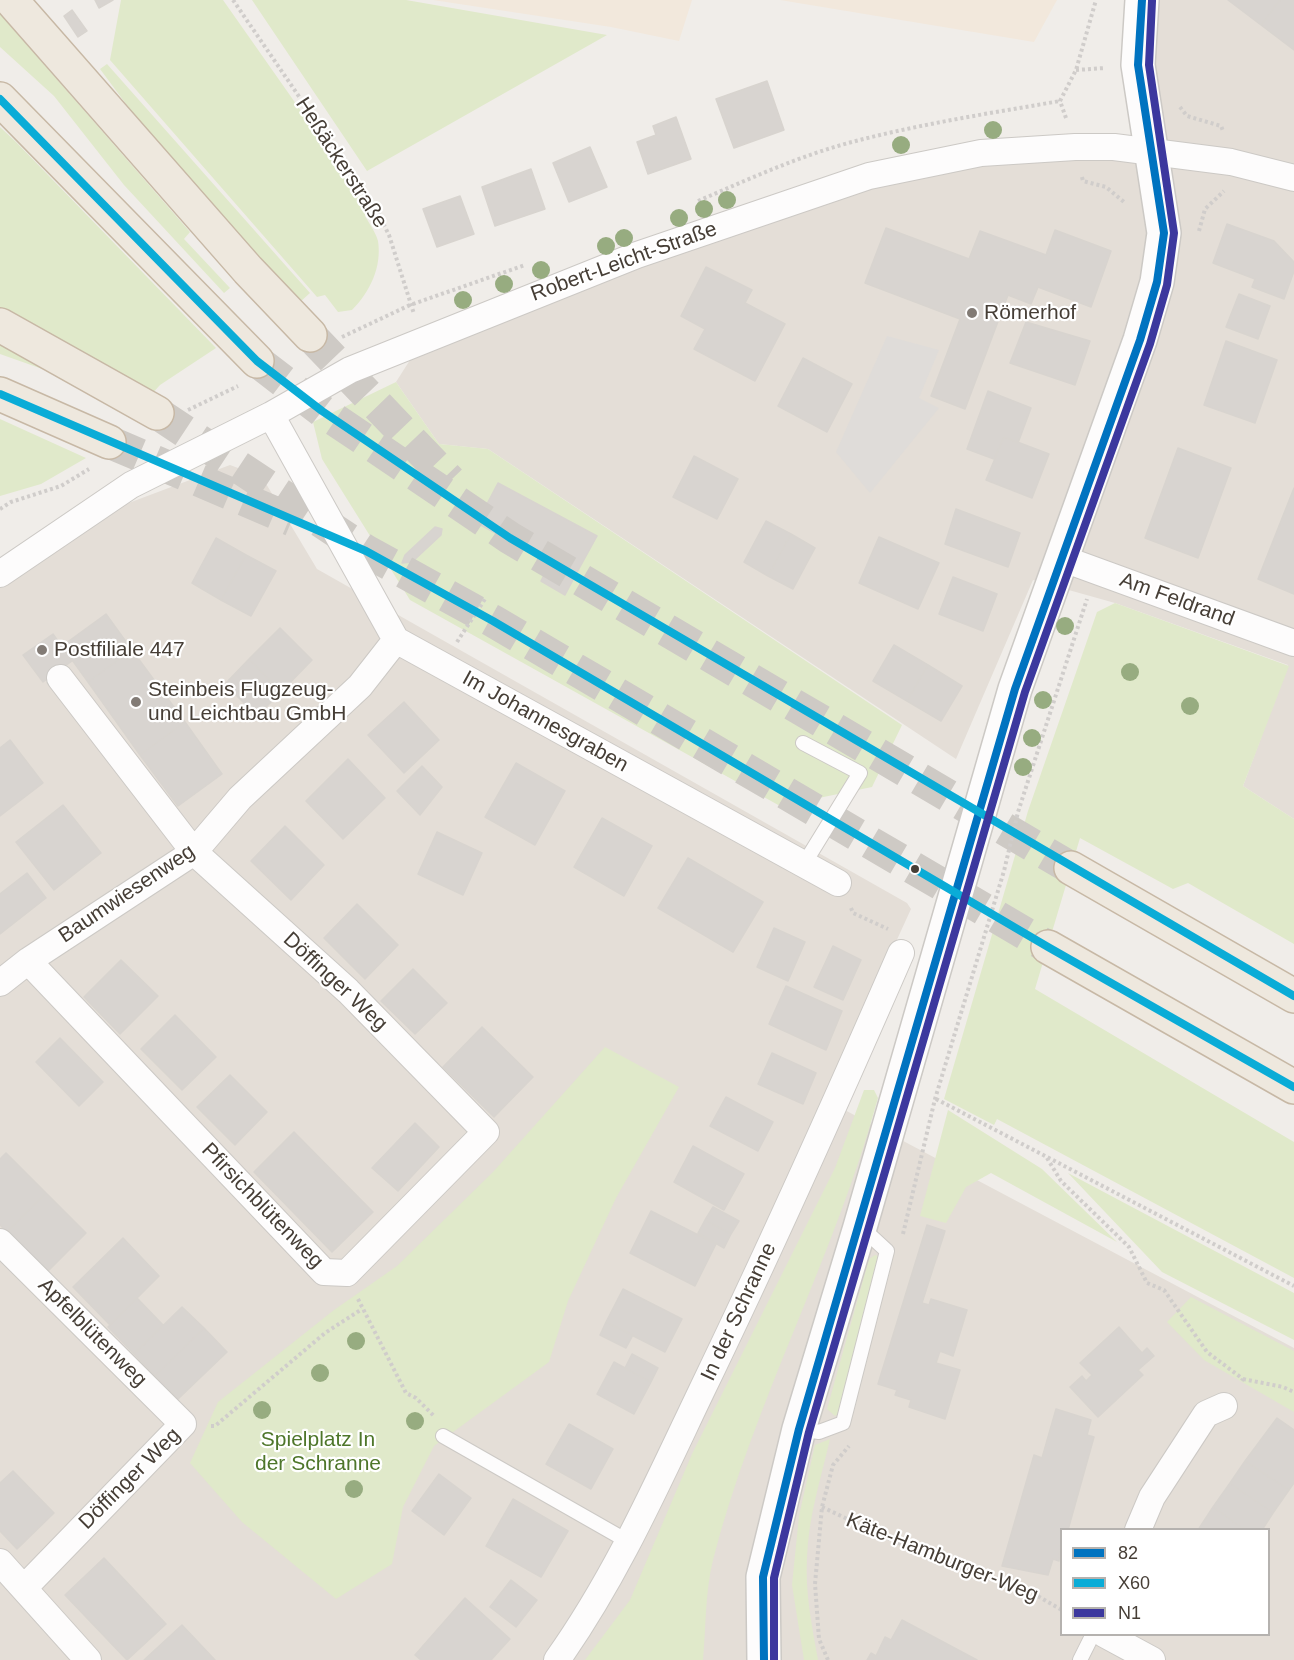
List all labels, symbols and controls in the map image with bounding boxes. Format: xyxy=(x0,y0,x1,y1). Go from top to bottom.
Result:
street label: Heßäckerstraße xyxy=(289,93,393,233)
street label: Robert-Leicht-Straße xyxy=(528,217,720,307)
place label: Römerhof xyxy=(984,300,1076,326)
marker: Römerhof xyxy=(965,306,979,320)
street label: Am Feldrand xyxy=(1116,568,1238,632)
place label: Postfiliale 447 xyxy=(54,637,185,663)
marker: Postfiliale 447 xyxy=(35,643,49,657)
street label: Im Johannesgraben xyxy=(458,666,632,778)
place label: Steinbeis Flugzeug- und Leichtbau GmbH xyxy=(148,677,346,727)
marker: Steinbeis Flugzeug- und Leichtbau GmbH xyxy=(129,695,143,709)
street label: Baumwiesenweg xyxy=(54,839,200,949)
unlabelled marker xyxy=(909,863,921,875)
street label: Döffinger Weg xyxy=(278,927,392,1037)
street label: Pfirsichblütenweg xyxy=(196,1138,328,1274)
street label: In der Schranne xyxy=(696,1239,782,1385)
street label: Apfelblütenweg xyxy=(32,1273,152,1393)
street label: Döffinger Weg xyxy=(74,1423,186,1535)
park label: Spielplatz In der Schranne xyxy=(255,1427,381,1477)
street label: Käte-Hamburger-Weg xyxy=(842,1508,1042,1608)
legend xyxy=(1060,1528,1270,1636)
text: 82 xyxy=(1118,1543,1138,1563)
text: X60 xyxy=(1118,1573,1150,1593)
text: N1 xyxy=(1118,1603,1141,1623)

